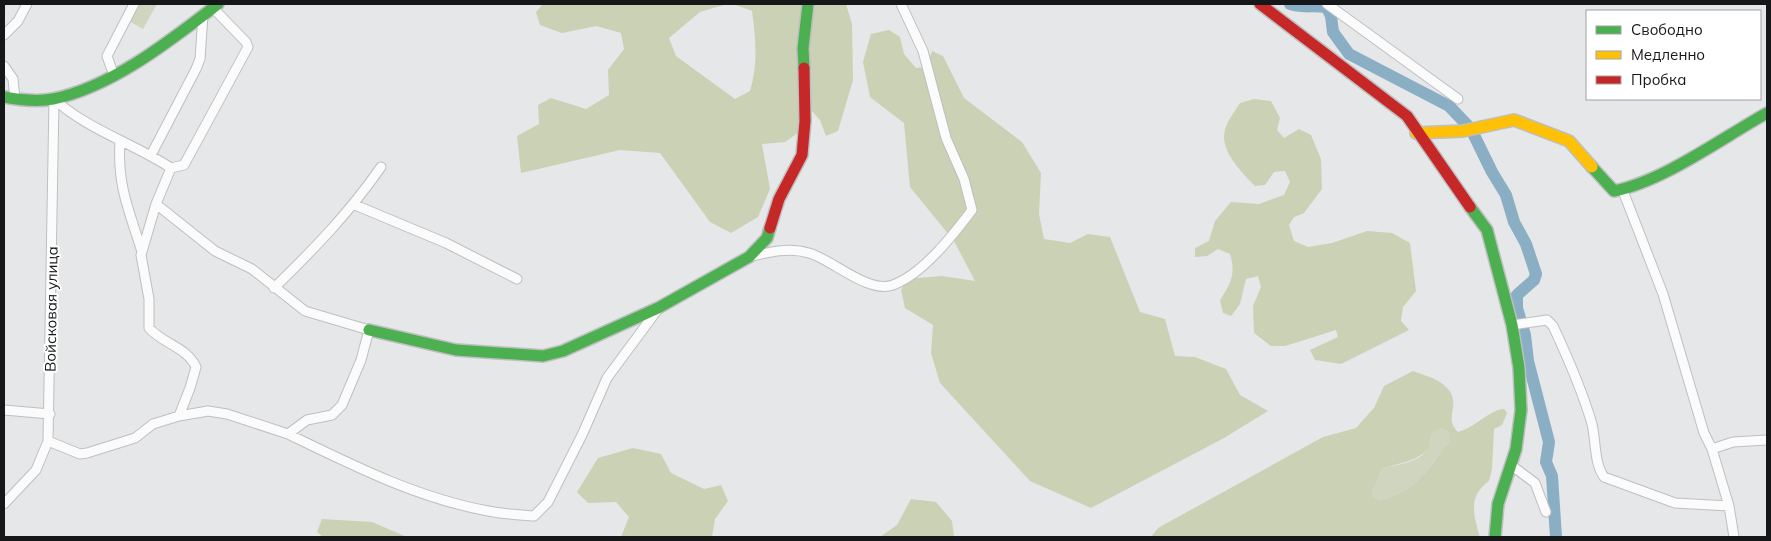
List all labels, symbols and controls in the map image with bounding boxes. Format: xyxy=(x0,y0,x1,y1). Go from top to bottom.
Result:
legend xyxy=(1586,10,1761,100)
text: Свободно xyxy=(1631,20,1703,39)
text: Медленно xyxy=(1631,45,1705,64)
text: Пробка xyxy=(1631,70,1686,89)
street label: Войсковая улица xyxy=(40,246,62,372)

